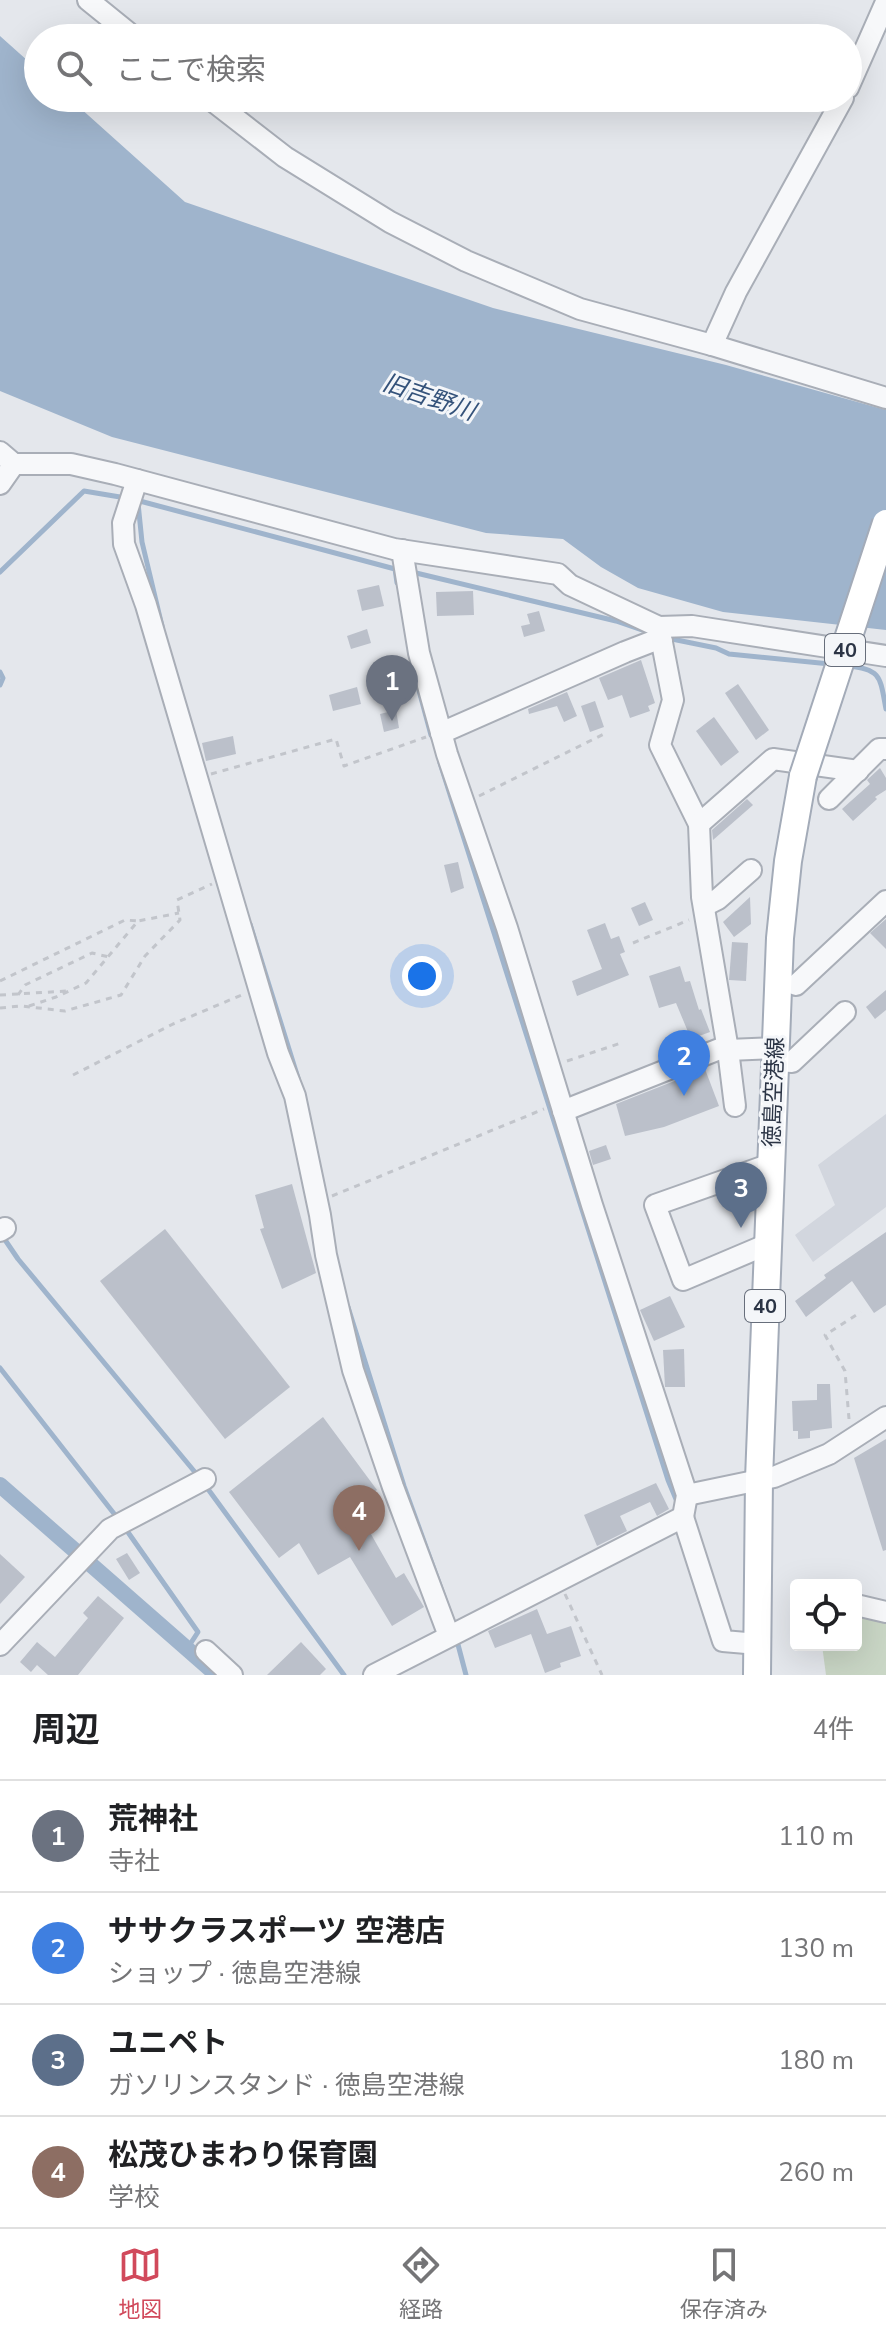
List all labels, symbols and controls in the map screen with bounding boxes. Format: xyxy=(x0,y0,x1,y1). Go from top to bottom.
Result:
search box xyxy=(24,24,862,112)
icon: search xyxy=(52,46,96,90)
text: ここで検索 xyxy=(116,50,266,91)
water label: 旧吉野川 xyxy=(378,366,482,429)
road number: 40 xyxy=(825,634,865,666)
pin: 1 xyxy=(366,655,418,721)
your location xyxy=(402,956,442,996)
pin: 2 xyxy=(658,1030,710,1096)
street label: 徳島空港線 xyxy=(757,1037,791,1147)
pin: 3 xyxy=(715,1162,767,1228)
road number: 40 xyxy=(745,1290,785,1322)
pin: 4 xyxy=(333,1485,385,1551)
map controls xyxy=(790,1579,862,1651)
button: locate xyxy=(790,1579,862,1651)
text: 周辺 xyxy=(32,1707,100,1753)
text: 4件 xyxy=(812,1712,854,1747)
text: 荒神社 xyxy=(108,1799,198,1840)
text: 1 xyxy=(50,1819,66,1854)
text: 110 m xyxy=(778,1819,854,1854)
text: 寺社 xyxy=(108,1844,160,1879)
text: ササクラスポーツ 空港店 xyxy=(108,1911,445,1952)
text: 2 xyxy=(50,1931,66,1966)
text: 130 m xyxy=(778,1931,854,1966)
text: ショップ · 徳島空港線 xyxy=(108,1956,361,1991)
text: ユニペト xyxy=(108,2023,228,2064)
text: 3 xyxy=(50,2043,66,2078)
text: 180 m xyxy=(778,2043,854,2078)
text: ガソリンスタンド · 徳島空港線 xyxy=(108,2068,465,2103)
text: 松茂ひまわり保育園 xyxy=(108,2135,378,2176)
text: 4 xyxy=(50,2155,66,2190)
text: 260 m xyxy=(778,2155,854,2190)
text: 学校 xyxy=(108,2180,160,2215)
tab: 地図 xyxy=(118,2243,162,2325)
tab: 経路 xyxy=(399,2243,443,2325)
tab: 保存済み xyxy=(680,2243,768,2325)

